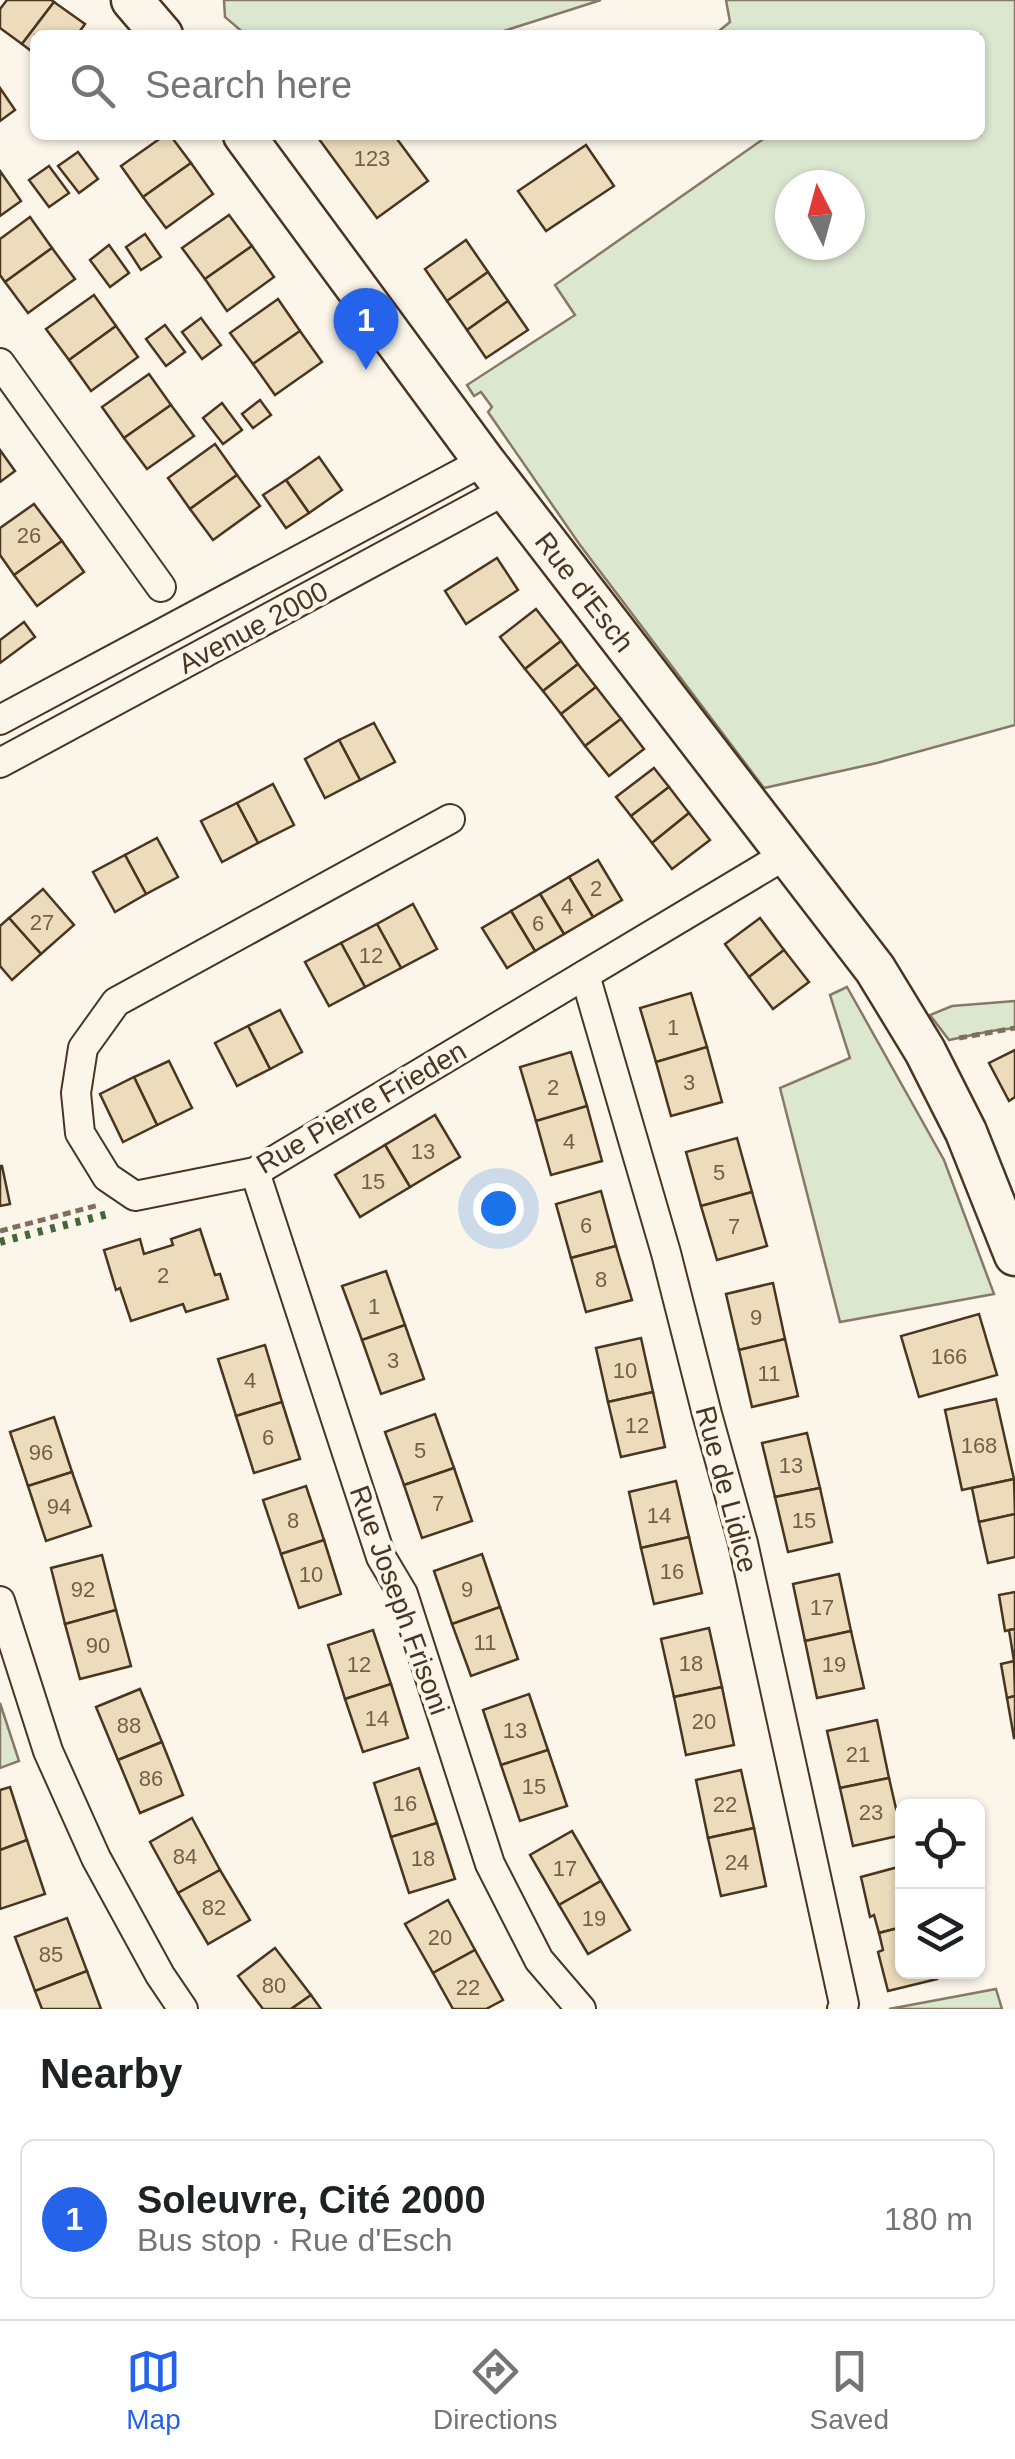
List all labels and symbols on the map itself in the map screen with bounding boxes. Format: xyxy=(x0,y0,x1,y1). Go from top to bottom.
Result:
house number: 123 xyxy=(354,146,390,171)
north arrow xyxy=(775,170,865,260)
pin: 1 xyxy=(334,288,398,370)
house number: 26 xyxy=(17,523,41,548)
street label: Rue d'Esch xyxy=(529,526,640,658)
street label: Avenue 2000 xyxy=(173,575,333,680)
house number: 2 xyxy=(590,876,602,901)
house number: 4 xyxy=(561,894,573,919)
house number: 27 xyxy=(30,910,54,935)
house number: 6 xyxy=(532,911,544,936)
house number: 12 xyxy=(359,943,383,968)
house number: 1 xyxy=(667,1015,679,1040)
street label: Rue Pierre Frieden xyxy=(251,1035,471,1180)
house number: 3 xyxy=(683,1070,695,1095)
house number: 2 xyxy=(547,1075,559,1100)
house number: 4 xyxy=(563,1129,575,1154)
house number: 13 xyxy=(411,1139,435,1164)
house number: 5 xyxy=(713,1160,725,1185)
house number: 15 xyxy=(361,1169,385,1194)
your location xyxy=(473,1183,524,1234)
house number: 6 xyxy=(580,1213,592,1238)
house number: 7 xyxy=(728,1214,740,1239)
house number: 2 xyxy=(157,1263,169,1288)
house number: 8 xyxy=(595,1267,607,1292)
house number: 1 xyxy=(368,1294,380,1319)
house number: 9 xyxy=(750,1305,762,1330)
house number: 166 xyxy=(931,1344,967,1369)
house number: 3 xyxy=(387,1348,399,1373)
house number: 10 xyxy=(613,1358,637,1383)
house number: 11 xyxy=(758,1361,780,1386)
house number: 4 xyxy=(244,1368,256,1393)
street label: Rue de Lidice xyxy=(689,1402,764,1576)
house number: 12 xyxy=(625,1413,649,1438)
house number: 6 xyxy=(262,1425,274,1450)
house number: 168 xyxy=(961,1433,997,1458)
house number: 5 xyxy=(414,1438,426,1463)
house number: 96 xyxy=(29,1440,53,1465)
house number: 13 xyxy=(779,1453,803,1478)
street label: Rue Joseph Frisoni xyxy=(344,1482,455,1719)
house number: 7 xyxy=(432,1491,444,1516)
house number: 94 xyxy=(47,1494,71,1519)
house number: 14 xyxy=(647,1503,671,1528)
house number: 8 xyxy=(287,1508,299,1533)
house number: 15 xyxy=(792,1508,816,1533)
house number: 16 xyxy=(660,1559,684,1584)
house number: 10 xyxy=(299,1562,323,1587)
house number: 92 xyxy=(71,1577,95,1602)
house number: 9 xyxy=(461,1577,473,1602)
house number: 17 xyxy=(810,1595,834,1620)
house number: 11 xyxy=(474,1630,496,1655)
house number: 90 xyxy=(86,1633,110,1658)
house number: 18 xyxy=(679,1651,703,1676)
house number: 12 xyxy=(347,1652,371,1677)
house number: 19 xyxy=(822,1652,846,1677)
house number: 14 xyxy=(365,1706,389,1731)
house number: 20 xyxy=(692,1709,716,1734)
house number: 88 xyxy=(117,1713,141,1738)
house number: 13 xyxy=(503,1718,527,1743)
house number: 21 xyxy=(846,1742,870,1767)
house number: 86 xyxy=(139,1766,163,1791)
house number: 15 xyxy=(522,1774,546,1799)
house number: 16 xyxy=(393,1791,417,1816)
house number: 22 xyxy=(713,1792,737,1817)
house number: 23 xyxy=(859,1800,883,1825)
house number: 84 xyxy=(173,1844,197,1869)
house number: 18 xyxy=(411,1846,435,1871)
house number: 24 xyxy=(725,1850,749,1875)
house number: 17 xyxy=(553,1856,577,1881)
house number: 82 xyxy=(202,1895,226,1920)
house number: 19 xyxy=(582,1906,606,1931)
house number: 20 xyxy=(428,1925,452,1950)
house number: 85 xyxy=(39,1942,63,1967)
house number: 80 xyxy=(262,1973,286,1998)
house number: 22 xyxy=(456,1975,480,2000)

